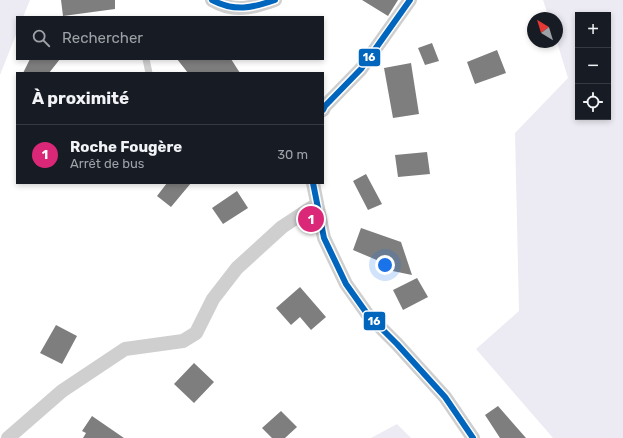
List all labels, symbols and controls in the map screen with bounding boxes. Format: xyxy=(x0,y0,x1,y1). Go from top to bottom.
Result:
north arrow xyxy=(527,12,563,48)
map controls xyxy=(575,12,611,120)
button: + xyxy=(575,12,611,48)
search box xyxy=(16,16,324,60)
icon: search xyxy=(30,27,52,49)
text: Rechercher xyxy=(62,29,143,47)
line badge: 16 xyxy=(358,48,381,67)
button: − xyxy=(575,48,611,84)
text: 16 xyxy=(363,51,375,64)
button: locate xyxy=(575,84,611,120)
text: À proximité xyxy=(32,88,129,108)
text: Roche Fougère xyxy=(70,138,182,156)
text: 1 xyxy=(42,147,48,162)
text: 30 m xyxy=(277,147,308,162)
text: Arrêt de bus xyxy=(70,156,144,171)
pin: 1 xyxy=(298,204,324,234)
your location xyxy=(375,255,395,275)
line badge: 16 xyxy=(363,311,386,331)
text: 16 xyxy=(368,315,380,328)

